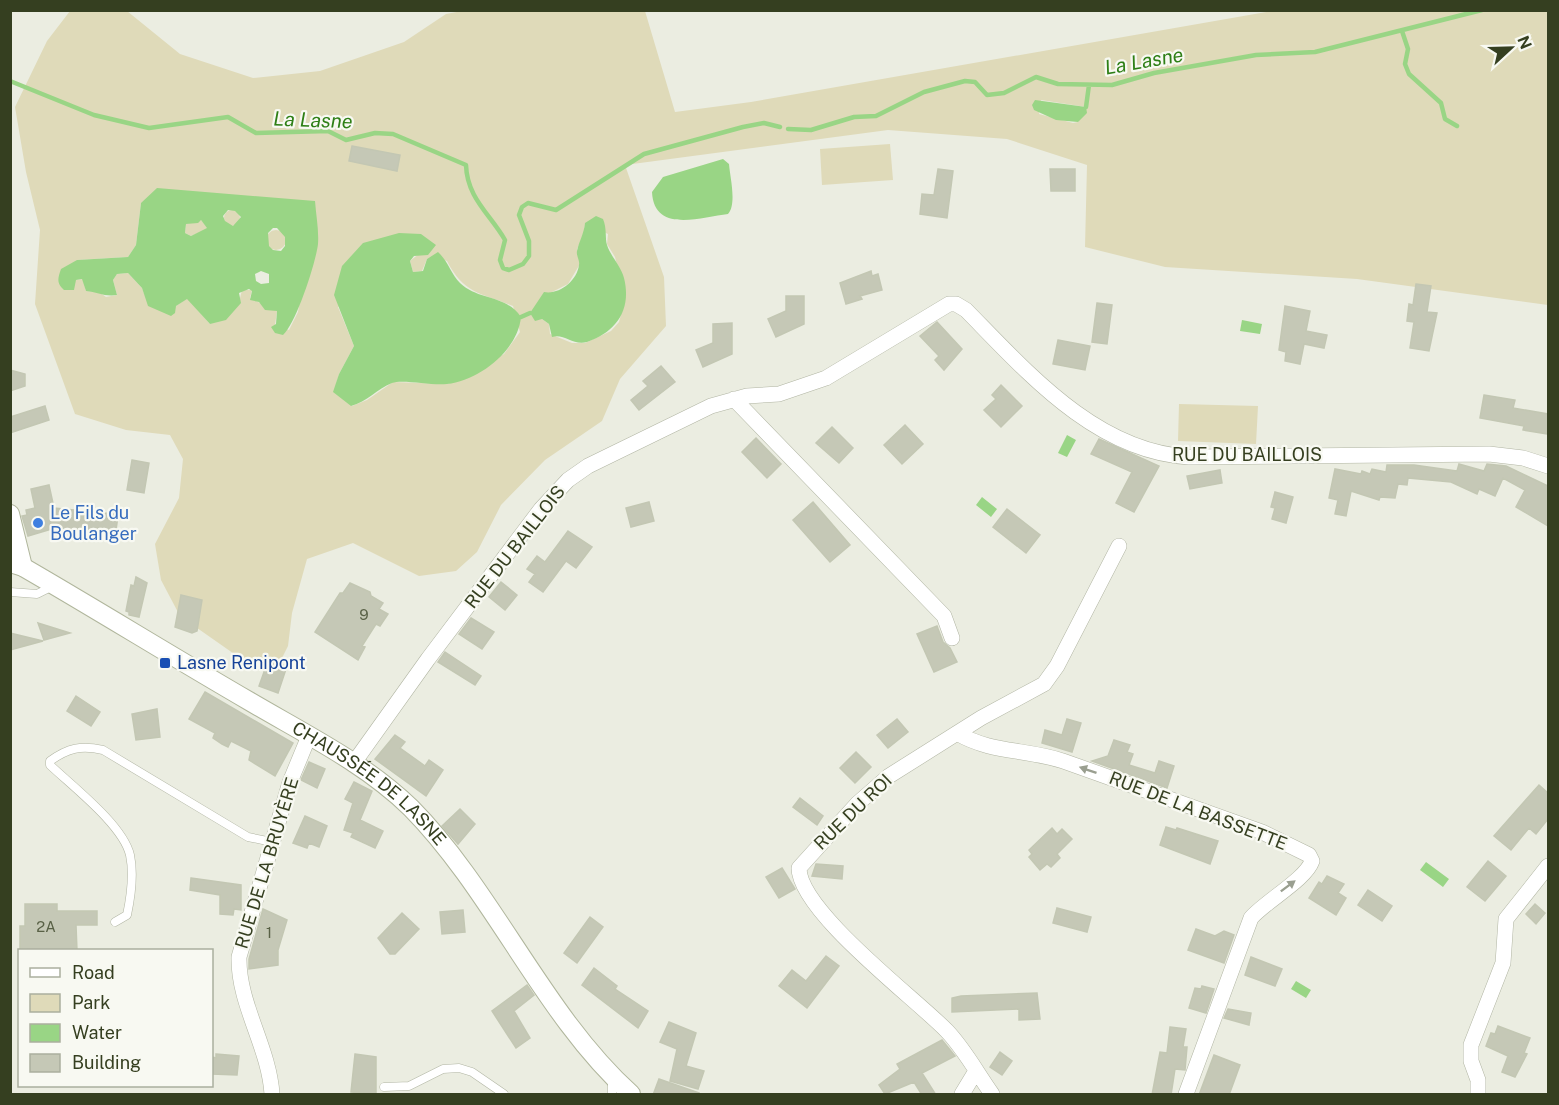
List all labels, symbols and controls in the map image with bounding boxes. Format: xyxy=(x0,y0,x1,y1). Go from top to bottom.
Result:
north arrow xyxy=(1481,18,1541,78)
text: N xyxy=(1513,33,1536,52)
water label: La Lasne xyxy=(1103,42,1185,80)
water label: La Lasne xyxy=(273,107,353,133)
street label: RUE DU BAILLOIS xyxy=(1172,444,1322,465)
street label: RUE DU BAILLOIS xyxy=(460,481,569,612)
place label: Le Fils du Boulanger xyxy=(50,502,137,544)
marker: Le Fils du Boulanger xyxy=(31,516,45,530)
house number: 9 xyxy=(359,606,369,623)
place label: Lasne Renipont xyxy=(177,652,306,673)
marker: Lasne Renipont xyxy=(158,656,172,670)
street label: CHAUSSÉE DE LASNE xyxy=(289,717,451,849)
one-way arrow xyxy=(1079,765,1097,775)
street label: RUE DE LA BASSETTE xyxy=(1106,767,1290,854)
street label: RUE DU ROI xyxy=(809,769,896,854)
street label: RUE DE LA BRUYÈRE xyxy=(229,774,303,951)
one-way arrow xyxy=(1280,880,1295,892)
house number: 2A xyxy=(36,918,56,935)
house number: 1 xyxy=(266,924,272,941)
legend xyxy=(18,949,213,1087)
text: Road xyxy=(72,962,115,983)
text: Park xyxy=(72,992,110,1013)
text: Water xyxy=(72,1022,122,1043)
text: Building xyxy=(72,1052,141,1073)

